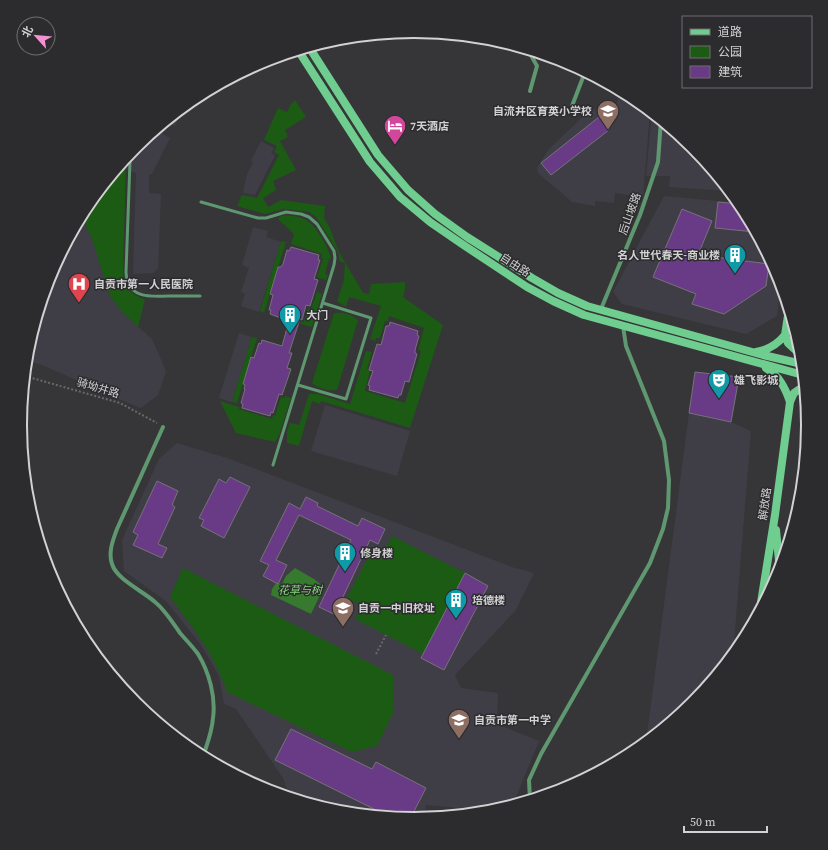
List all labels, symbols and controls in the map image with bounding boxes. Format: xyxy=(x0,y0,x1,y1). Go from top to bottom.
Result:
north arrow xyxy=(16,16,56,56)
legend xyxy=(682,16,812,88)
text: 北 xyxy=(18,23,37,40)
text: 道路 xyxy=(718,24,742,40)
text: 公园 xyxy=(718,44,742,60)
text: 建筑 xyxy=(718,64,742,80)
school or university icon: 自流井区育英小学校 xyxy=(595,98,621,131)
place label: 自流井区育英小学校 xyxy=(493,104,592,119)
hotel icon: 7天酒店 xyxy=(382,113,408,146)
place label: 7天酒店 xyxy=(410,119,449,134)
street label: 后山坡路 xyxy=(615,191,645,237)
building icon: 名人世代春天-商业楼 xyxy=(722,242,748,275)
place label: 名人世代春天-商业楼 xyxy=(617,248,720,263)
street label: 自由路 xyxy=(497,250,533,280)
hospital icon: 自贡市第一人民医院 xyxy=(66,271,92,304)
place label: 自贡市第一人民医院 xyxy=(94,277,193,292)
building icon: 大门 xyxy=(277,302,303,335)
place label: 大门 xyxy=(306,308,328,323)
theatre icon: 雄飞影城 xyxy=(706,367,732,400)
place label: 雄飞影城 xyxy=(733,373,779,388)
street label: 骑坳井路 xyxy=(75,374,121,402)
street label: 解放路 xyxy=(755,487,775,521)
building icon: 修身楼 xyxy=(332,540,358,573)
place label: 修身楼 xyxy=(360,546,393,561)
park label: 花草与树 xyxy=(278,583,324,598)
building icon: 培德楼 xyxy=(443,587,469,620)
place label: 培德楼 xyxy=(472,593,505,608)
school or university icon: 自贡一中旧校址 xyxy=(330,595,356,628)
place label: 自贡一中旧校址 xyxy=(358,601,435,616)
school or university icon: 自贡市第一中学 xyxy=(446,707,472,740)
place label: 自贡市第一中学 xyxy=(474,713,551,728)
scale bar xyxy=(684,808,767,834)
text: 50 m xyxy=(690,814,716,830)

